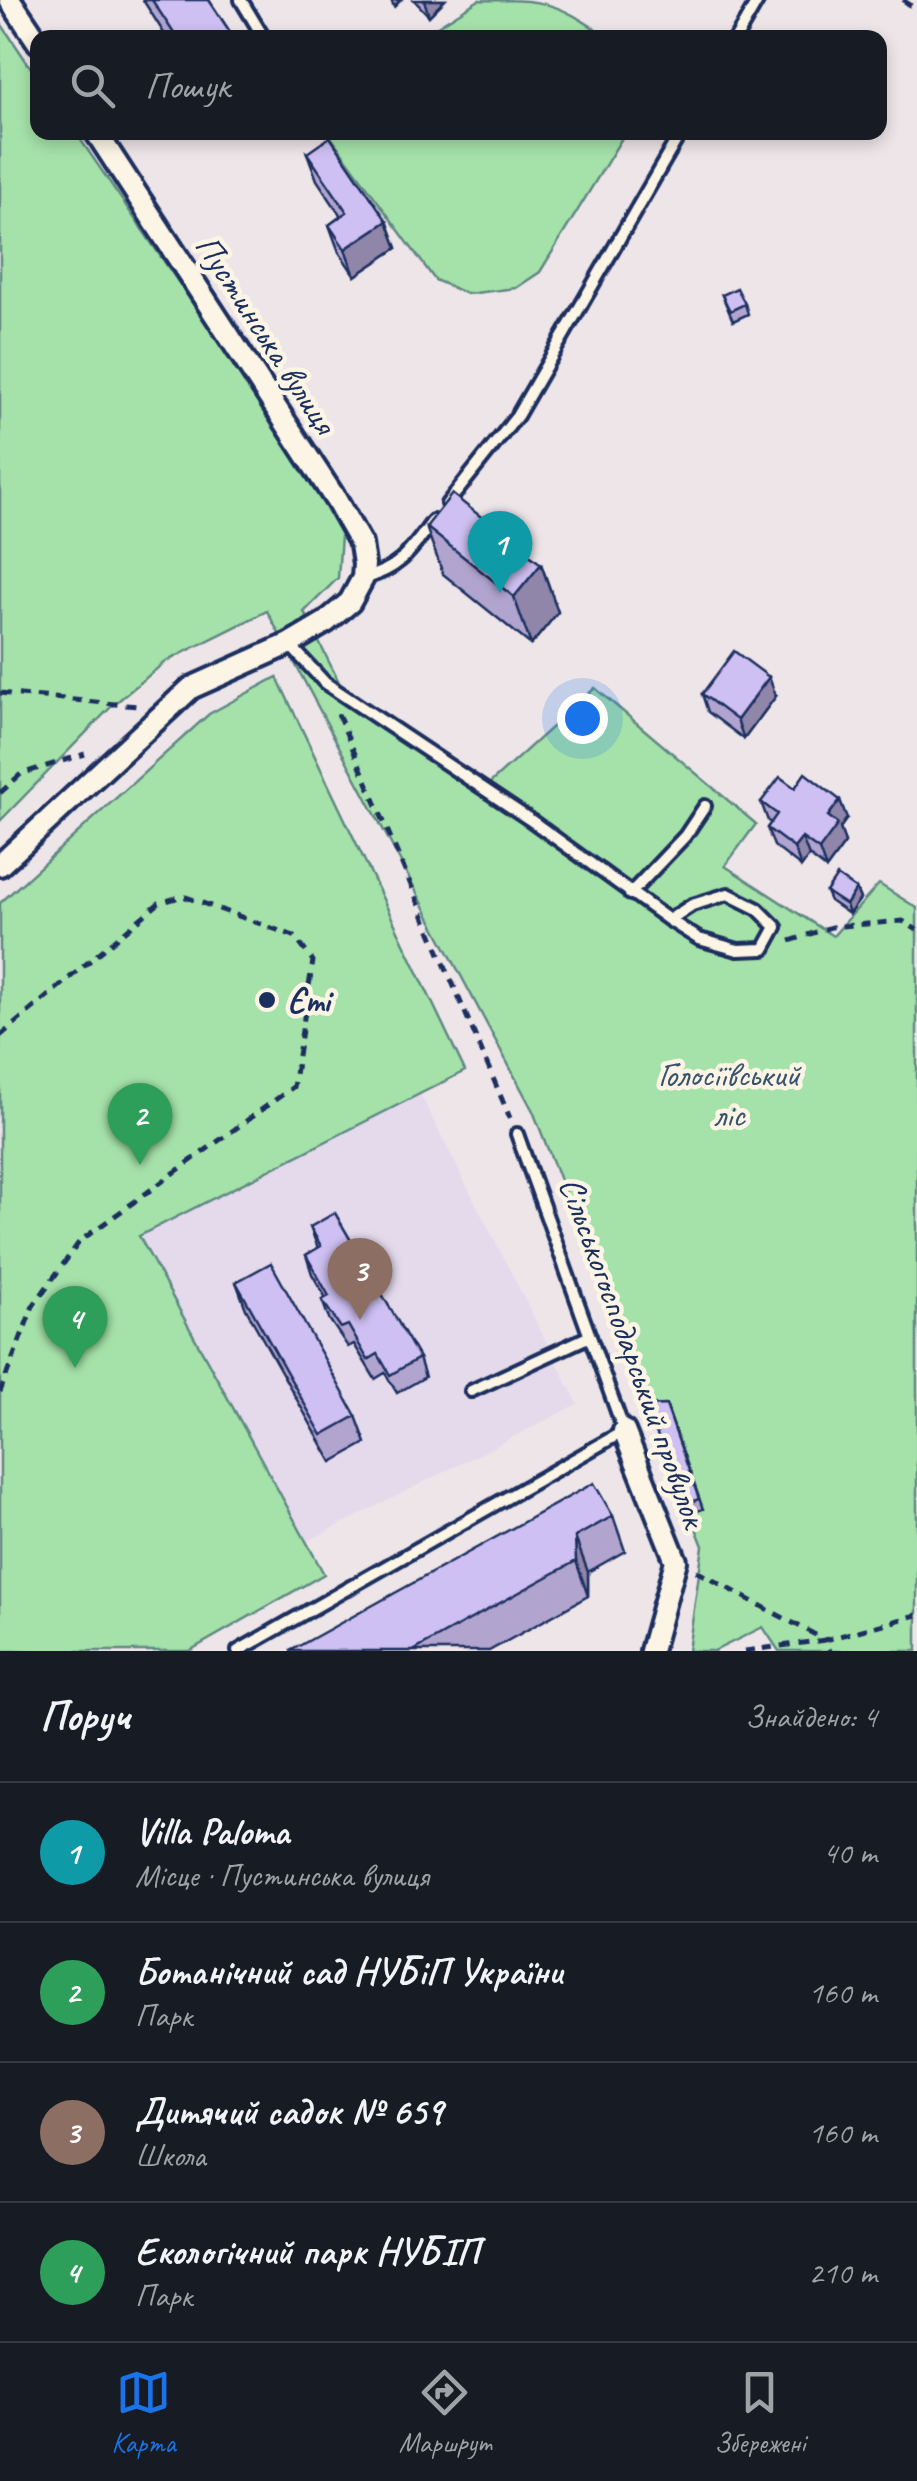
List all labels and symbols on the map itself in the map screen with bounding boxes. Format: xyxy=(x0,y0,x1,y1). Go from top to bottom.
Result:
street label: Пустинська вулиця xyxy=(185,226,349,445)
pin: 1 xyxy=(468,510,532,593)
your location xyxy=(557,693,608,744)
place label: Єті xyxy=(287,978,334,1023)
marker: Єті xyxy=(256,989,278,1011)
park label: Голосіївський ліс xyxy=(658,1052,802,1137)
pin: 2 xyxy=(108,1082,172,1165)
street label: Сільськогосподарський провулок xyxy=(549,1171,718,1536)
pin: 3 xyxy=(328,1238,392,1320)
pin: 4 xyxy=(42,1286,108,1368)

